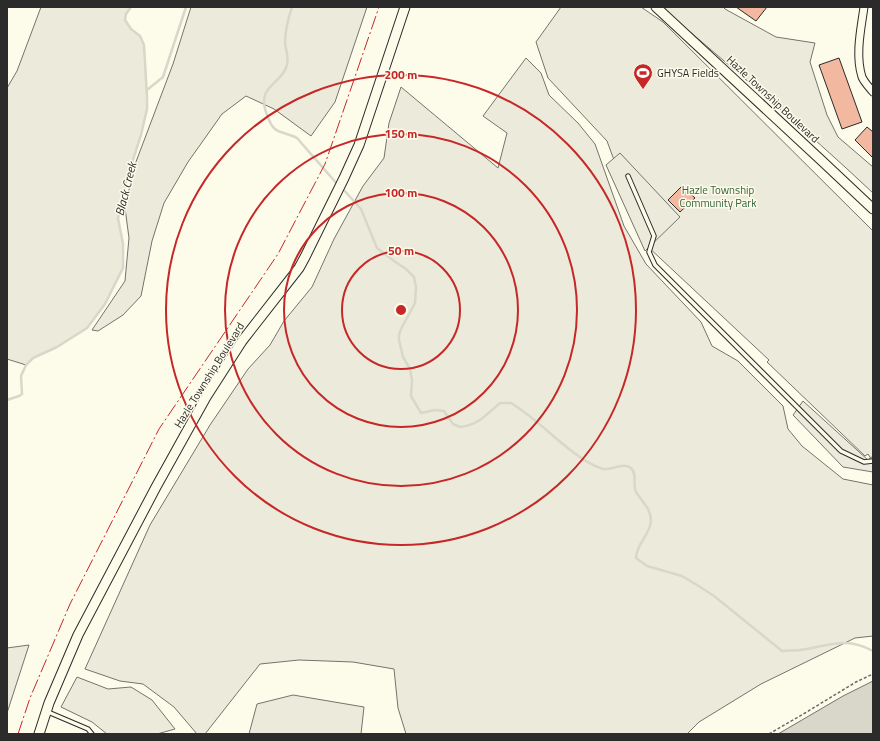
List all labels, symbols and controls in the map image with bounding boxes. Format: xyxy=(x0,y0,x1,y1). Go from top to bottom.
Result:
street label: Hazle Township Boulevard xyxy=(723,52,823,146)
sports icon: GHYSA Fields xyxy=(632,62,654,90)
text: 200 m xyxy=(385,65,417,84)
place label: GHYSA Fields xyxy=(657,65,719,81)
text: 150 m xyxy=(385,124,417,143)
water label: Black Creek xyxy=(110,159,142,218)
park label: Hazle Township Community Park xyxy=(680,182,757,211)
text: 100 m xyxy=(385,183,417,202)
text: 50 m xyxy=(388,241,414,260)
centre of rings xyxy=(394,303,408,317)
street label: Hazle Township Boulevard xyxy=(170,319,248,431)

